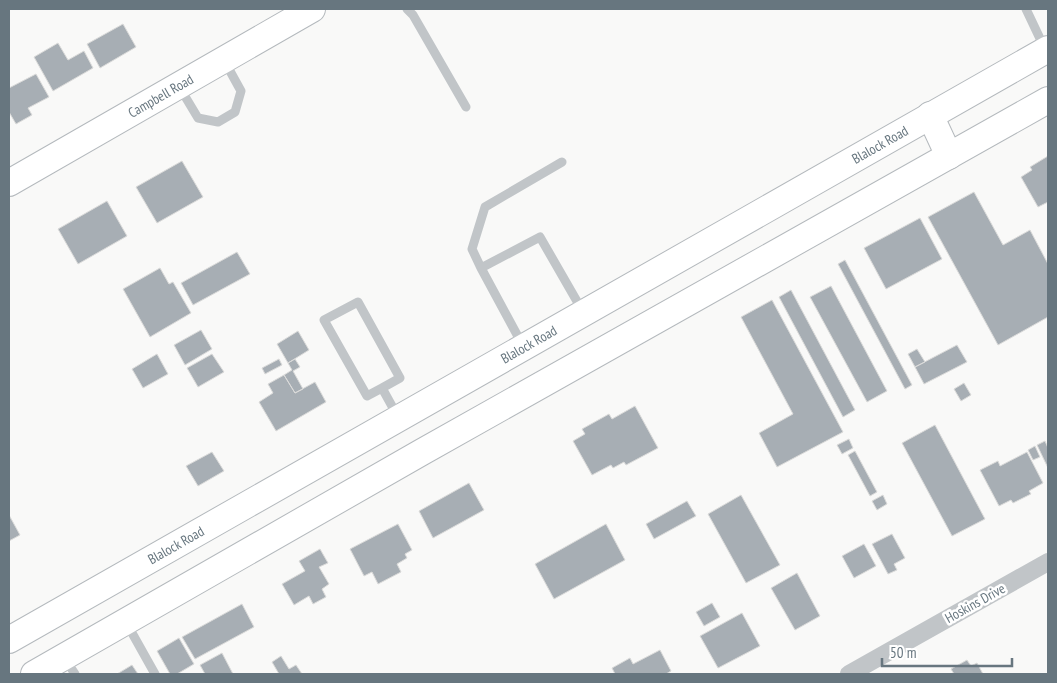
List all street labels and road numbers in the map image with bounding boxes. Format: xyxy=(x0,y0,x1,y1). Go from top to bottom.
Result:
street label: Campbell Road xyxy=(125,70,197,122)
street label: Blalock Road xyxy=(849,121,911,168)
street label: Blalock Road xyxy=(497,321,560,367)
street label: Blalock Road xyxy=(145,522,207,568)
street label: Hoskins Drive xyxy=(942,579,1008,627)

